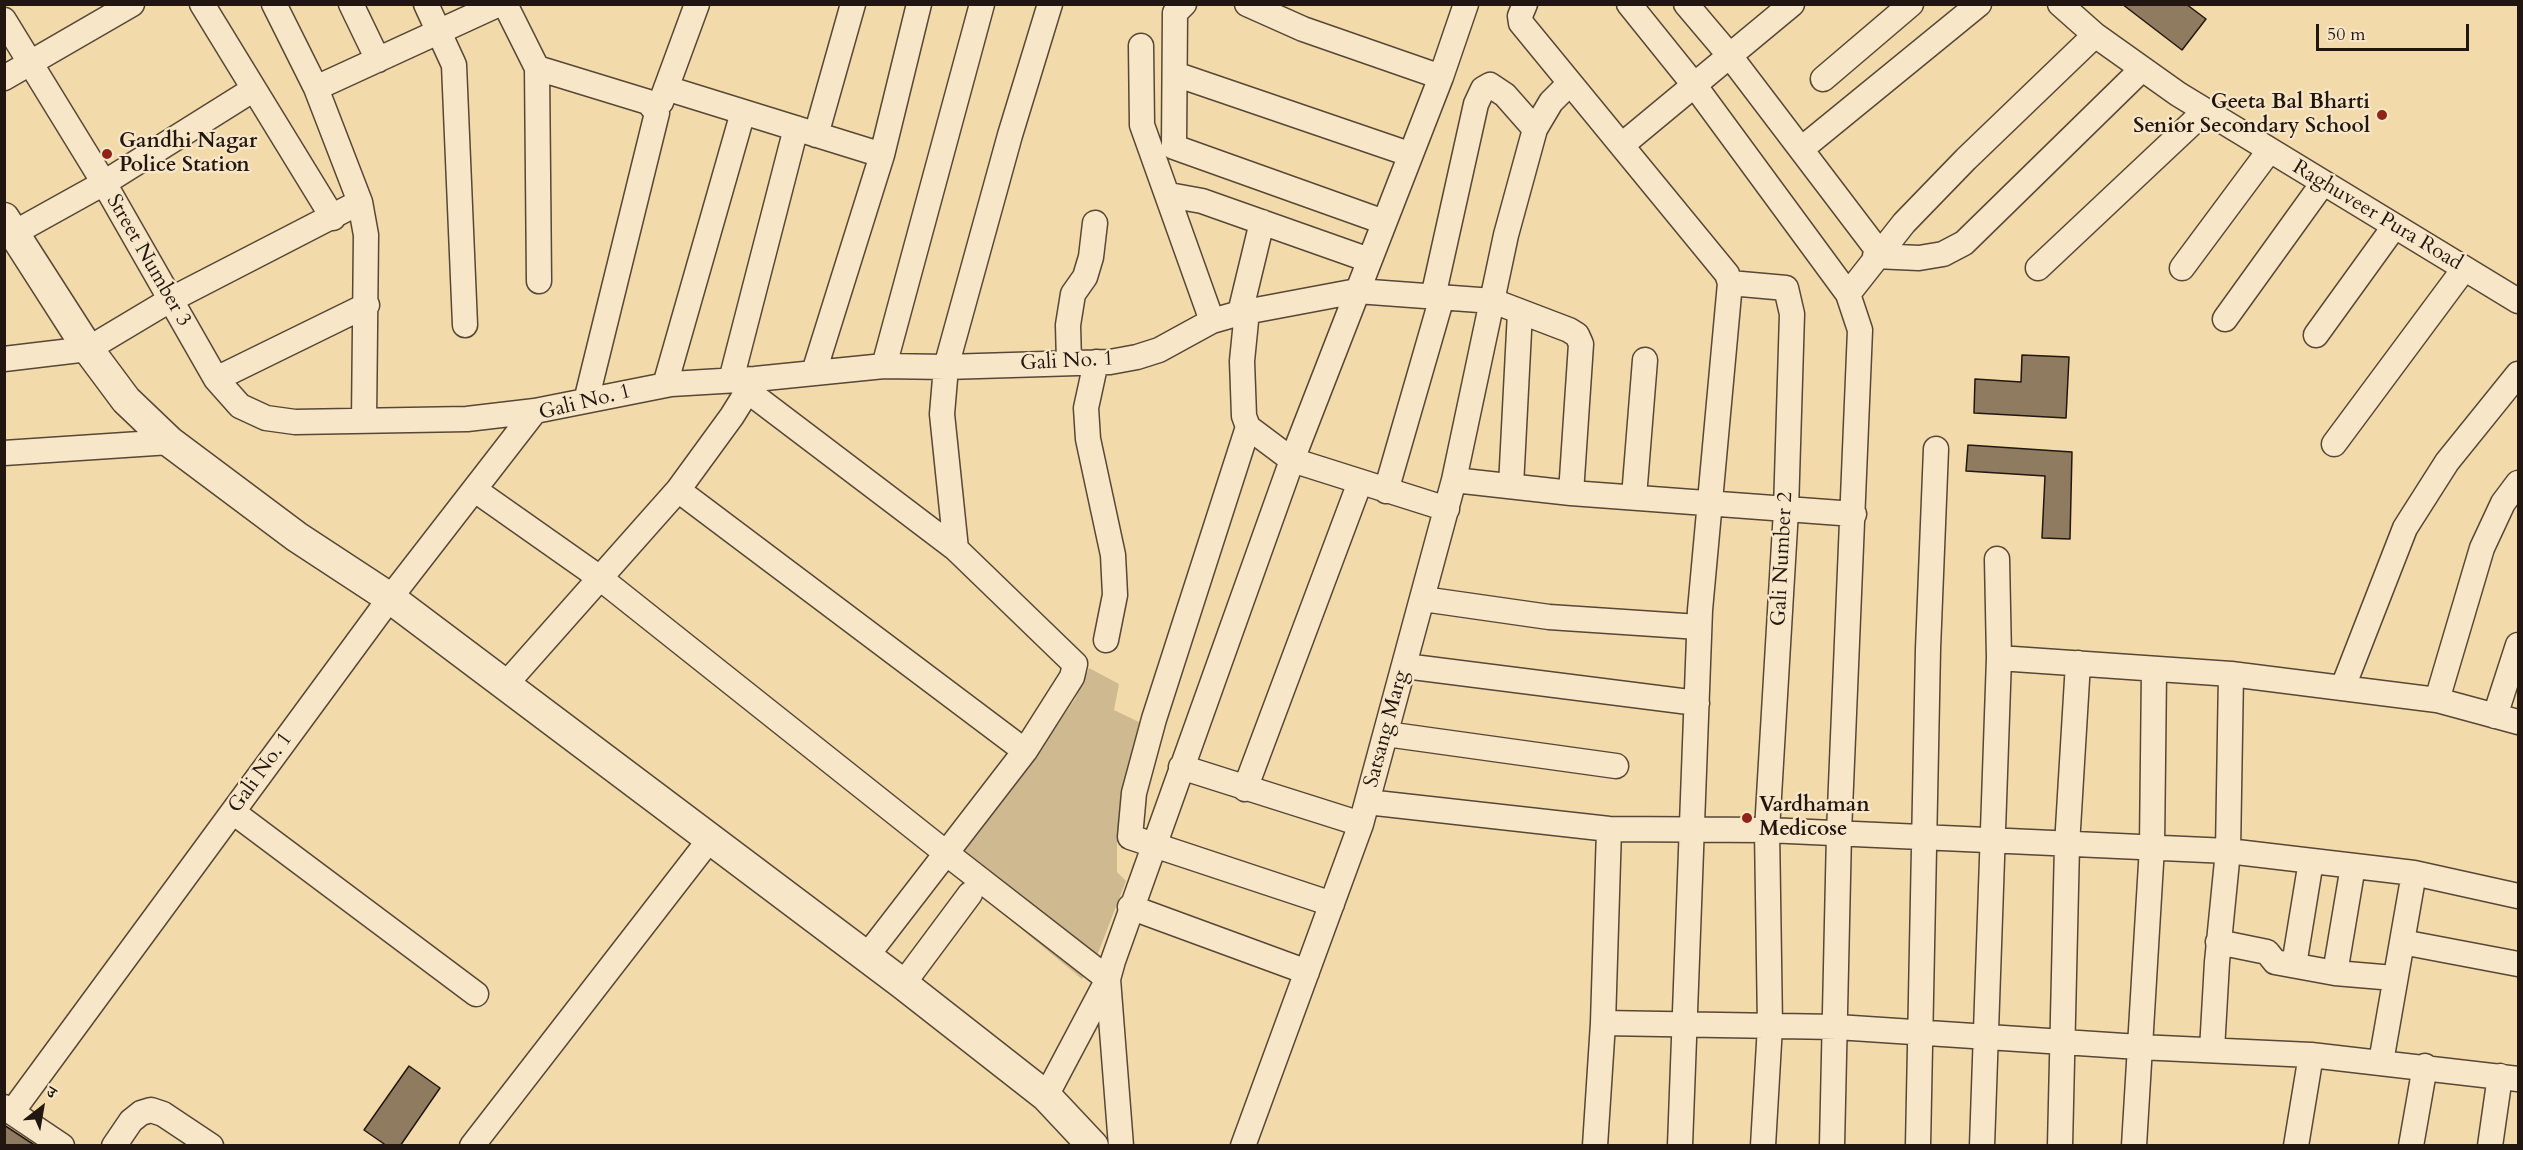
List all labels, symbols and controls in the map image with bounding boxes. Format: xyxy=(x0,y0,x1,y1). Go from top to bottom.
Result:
scale bar xyxy=(2319,12,2472,50)
text: 50 m xyxy=(2327,22,2366,47)
place label: Geeta Bal Bharti Senior Secondary School xyxy=(2133,90,2370,140)
marker: Geeta Bal Bharti Senior Secondary School xyxy=(2375,108,2389,122)
place label: Gandhi Nagar Police Station xyxy=(119,129,257,179)
marker: Gandhi Nagar Police Station xyxy=(100,147,114,161)
street label: Raghuveer Pura Road xyxy=(2287,155,2467,277)
street label: Street Number 3 xyxy=(100,191,196,331)
street label: Gali No. 1 xyxy=(1020,347,1114,377)
street label: Gali No. 1 xyxy=(537,379,633,427)
street label: Gali Number 2 xyxy=(1767,491,1799,627)
street label: Satsang Marg xyxy=(1359,668,1415,790)
street label: Gali No. 1 xyxy=(223,728,299,818)
place label: Vardhaman Medicose xyxy=(1759,793,1870,843)
marker: Vardhaman Medicose xyxy=(1740,811,1754,825)
north arrow xyxy=(12,1078,72,1138)
text: उ xyxy=(42,1081,60,1104)

